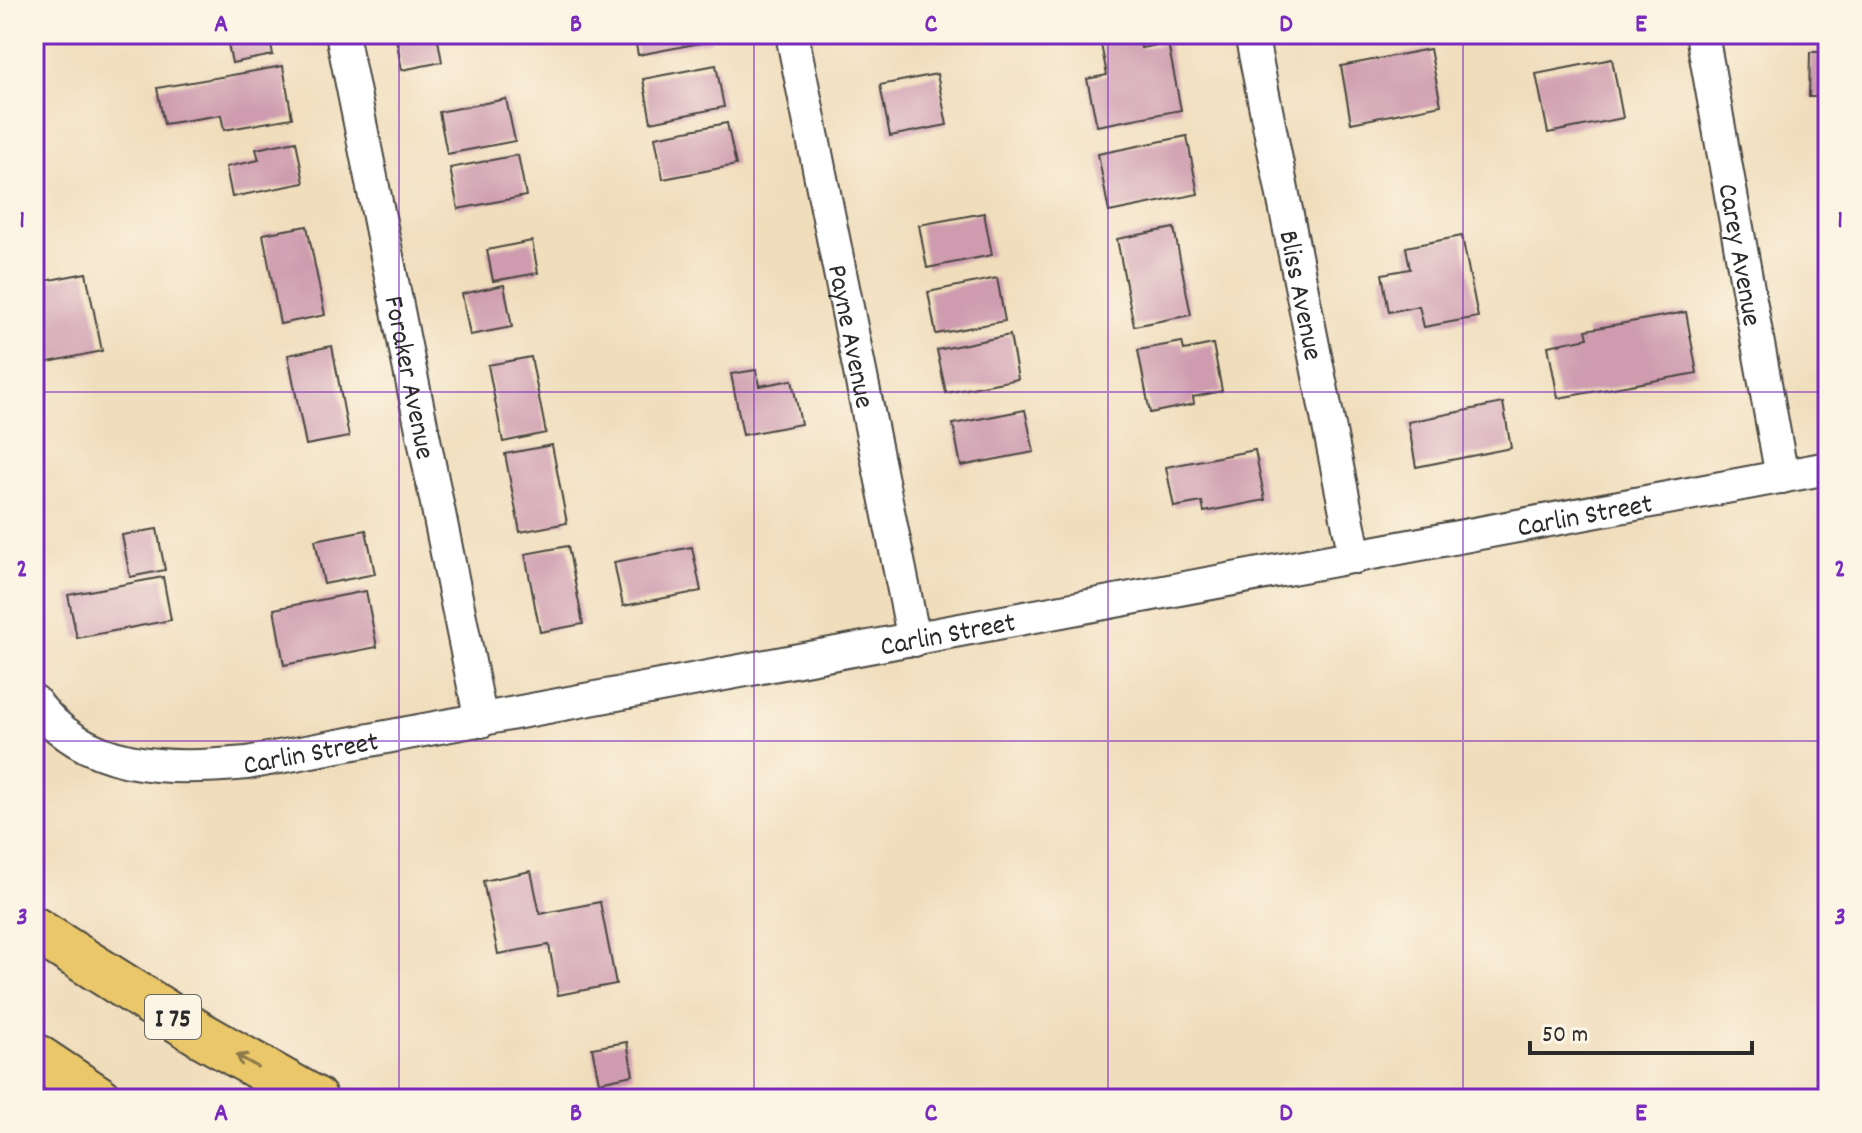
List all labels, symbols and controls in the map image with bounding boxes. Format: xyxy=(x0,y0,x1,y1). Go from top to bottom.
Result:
text: A xyxy=(214,7,228,44)
text: B xyxy=(570,7,582,44)
text: C xyxy=(925,7,938,44)
text: D xyxy=(1279,7,1293,44)
text: E xyxy=(1635,7,1647,44)
street label: Carey Avenue xyxy=(1704,181,1769,330)
text: 1 xyxy=(19,203,25,240)
text: 1 xyxy=(1837,203,1843,240)
street label: Bliss Avenue xyxy=(1266,227,1330,364)
street label: Payne Avenue xyxy=(814,262,882,412)
street label: Foraker Avenue xyxy=(370,293,443,463)
street label: Carlin Street xyxy=(1514,486,1656,551)
text: 2 xyxy=(16,552,28,589)
text: 2 xyxy=(1834,552,1846,589)
street label: Carlin Street xyxy=(877,605,1019,669)
street label: Carlin Street xyxy=(240,724,382,788)
text: 3 xyxy=(16,900,28,937)
text: 3 xyxy=(1834,900,1846,937)
road number: I 75 xyxy=(145,995,201,1039)
scale bar xyxy=(1530,1005,1752,1055)
text: 50 m xyxy=(1542,1019,1588,1053)
one-way arrow xyxy=(236,1053,259,1069)
text: A xyxy=(214,1096,228,1133)
text: B xyxy=(570,1096,582,1133)
text: C xyxy=(925,1096,938,1133)
text: D xyxy=(1279,1096,1293,1133)
text: E xyxy=(1635,1096,1647,1133)

